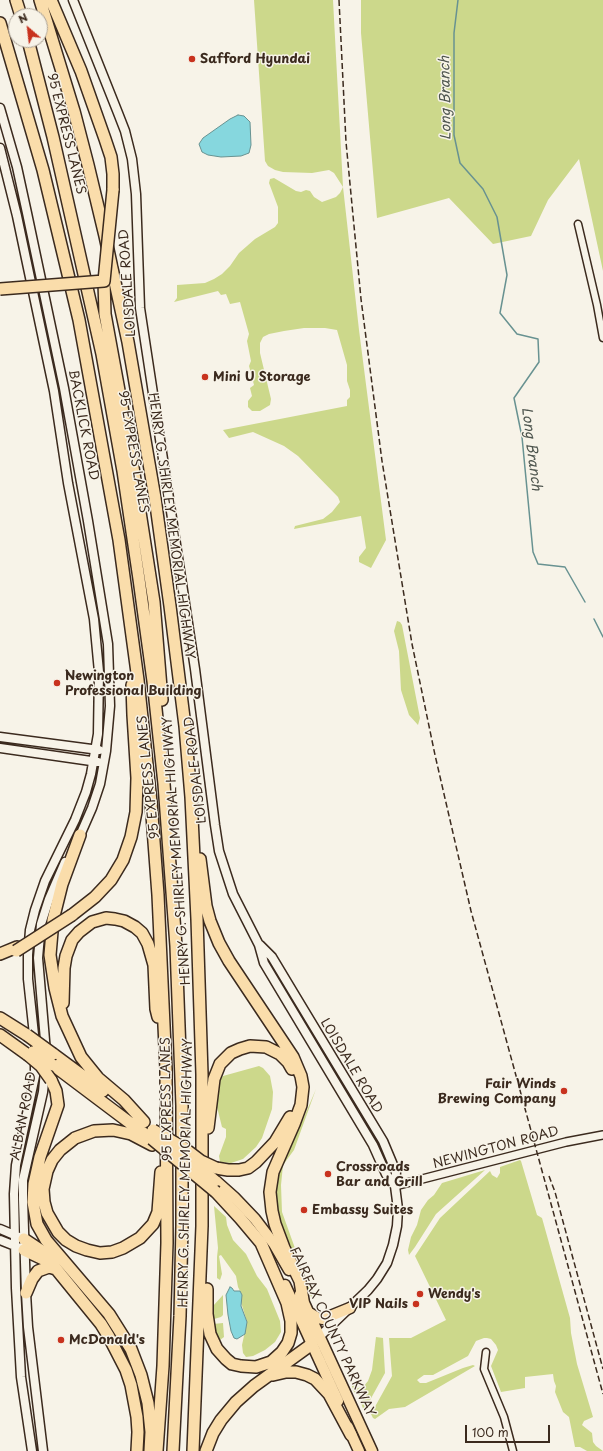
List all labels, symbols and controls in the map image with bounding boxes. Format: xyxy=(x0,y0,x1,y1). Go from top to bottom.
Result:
north arrow xyxy=(8,8,48,48)
text: N xyxy=(15,8,30,27)
place label: Safford Hyundai xyxy=(200,51,310,67)
marker: Safford Hyundai xyxy=(187,54,197,64)
water label: Long Branch xyxy=(437,56,455,140)
street label: 95 EXPRESS LANES xyxy=(43,72,89,196)
street label: LOISDALE ROAD xyxy=(116,229,140,337)
street label: BACKLICK ROAD xyxy=(65,368,101,482)
place label: Mini U Storage xyxy=(213,369,311,385)
marker: Mini U Storage xyxy=(200,372,210,382)
street label: 95 EXPRESS LANES xyxy=(115,389,151,515)
street label: HENRY G. SHIRLEY MEMORIAL HIGHWAY xyxy=(145,392,197,660)
water label: Long Branch xyxy=(518,406,544,492)
place label: Newington Professional Building xyxy=(65,668,201,699)
marker: Newington Professional Building xyxy=(52,678,62,688)
street label: 95 EXPRESS LANES xyxy=(135,714,163,840)
street label: HENRY G. SHIRLEY MEMORIAL HIGHWAY xyxy=(160,716,194,986)
street label: LOISDALE ROAD xyxy=(182,716,210,824)
street label: LOISDALE ROAD xyxy=(317,1016,385,1116)
street label: 95 EXPRESS LANES xyxy=(158,1037,176,1161)
street label: HENRY G. SHIRLEY MEMORIAL HIGHWAY xyxy=(176,1038,196,1308)
street label: ALBAN ROAD xyxy=(8,1070,40,1162)
place label: Fair Winds Brewing Company xyxy=(437,1076,556,1107)
marker: Fair Winds Brewing Company xyxy=(559,1086,569,1096)
street label: NEWINGTON ROAD xyxy=(431,1124,561,1172)
place label: Crossroads Bar and Grill xyxy=(336,1159,423,1190)
marker: Crossroads Bar and Grill xyxy=(323,1169,333,1179)
place label: Embassy Suites xyxy=(312,1202,413,1218)
marker: Embassy Suites xyxy=(299,1205,309,1215)
street label: FAIRFAX COUNTY PARKWAY xyxy=(286,1245,378,1419)
place label: Wendy's xyxy=(428,1286,480,1302)
marker: Wendy's xyxy=(415,1289,425,1299)
place label: VIP Nails xyxy=(349,1296,408,1312)
marker: VIP Nails xyxy=(411,1299,421,1309)
place label: McDonald's xyxy=(69,1332,145,1348)
marker: McDonald's xyxy=(56,1335,66,1345)
scale bar xyxy=(467,1417,552,1443)
text: 100 m xyxy=(472,1423,509,1441)

